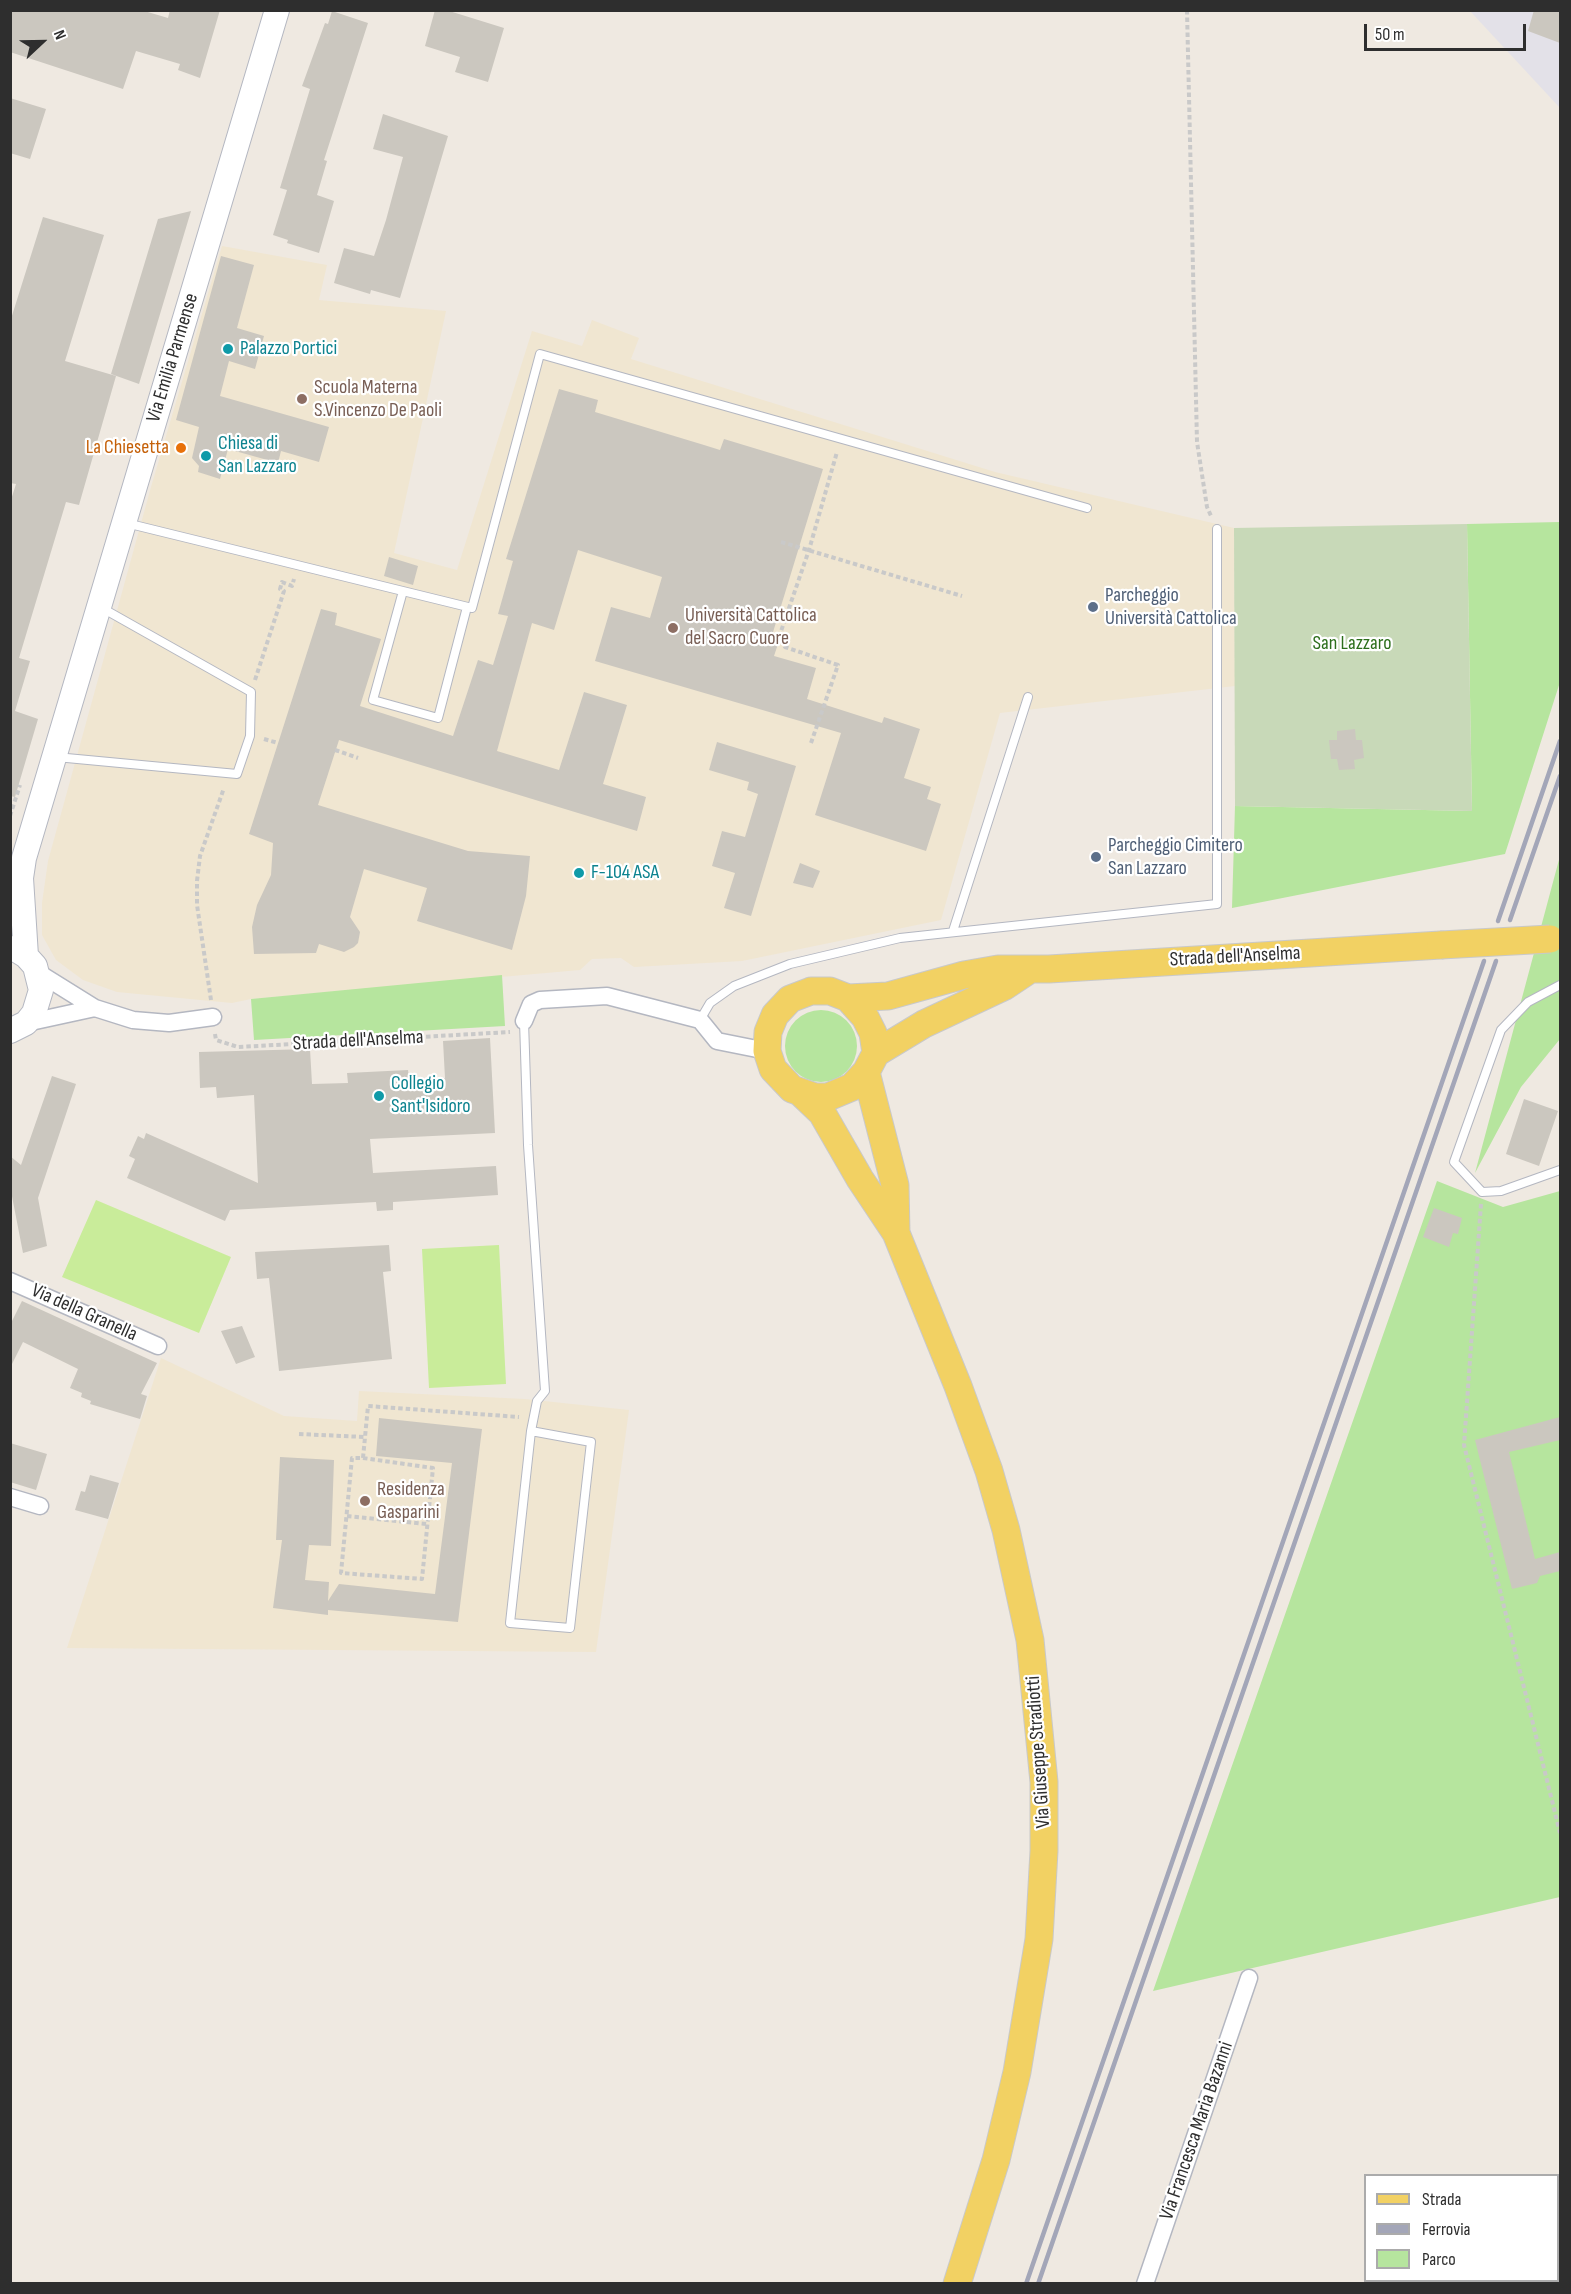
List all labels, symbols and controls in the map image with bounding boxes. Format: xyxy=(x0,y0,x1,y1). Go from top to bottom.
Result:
north arrow xyxy=(12,12,72,72)
scale bar xyxy=(1367,12,1529,50)
text: 50 m xyxy=(1375,24,1405,45)
text: N xyxy=(49,28,70,43)
street label: Via Emilia Parmense xyxy=(142,291,204,425)
place label: Palazzo Portici xyxy=(240,337,337,361)
marker: Palazzo Portici xyxy=(221,342,235,356)
place label: Scuola Materna S.Vincenzo De Paoli xyxy=(314,376,442,423)
marker: Scuola Materna S.Vincenzo De Paoli xyxy=(295,392,309,406)
place label: Chiesa di San Lazzaro xyxy=(218,432,297,479)
place label: La Chiesetta xyxy=(86,436,169,460)
marker: La Chiesetta xyxy=(174,441,188,455)
marker: Chiesa di San Lazzaro xyxy=(199,449,213,463)
place label: Parcheggio Università Cattolica xyxy=(1105,584,1237,631)
marker: Parcheggio Università Cattolica xyxy=(1086,600,1100,614)
place label: Università Cattolica del Sacro Cuore xyxy=(685,604,817,651)
marker: Università Cattolica del Sacro Cuore xyxy=(666,621,680,635)
park label: San Lazzaro xyxy=(1313,632,1391,656)
place label: Parcheggio Cimitero San Lazzaro xyxy=(1108,834,1243,881)
marker: Parcheggio Cimitero San Lazzaro xyxy=(1089,850,1103,864)
place label: F-104 ASA xyxy=(591,861,659,885)
marker: F-104 ASA xyxy=(572,866,586,880)
street label: Strada dell'Anselma xyxy=(1169,942,1301,972)
street label: Strada dell'Anselma xyxy=(292,1026,424,1056)
place label: Collegio Sant'Isidoro xyxy=(391,1072,470,1119)
marker: Collegio Sant'Isidoro xyxy=(372,1089,386,1103)
street label: Via della Granella xyxy=(27,1279,141,1347)
place label: Residenza Gasparini xyxy=(377,1478,445,1525)
marker: Residenza Gasparini xyxy=(358,1494,372,1508)
street label: Via Giuseppe Stradiotti xyxy=(1022,1675,1056,1829)
street label: Via Francesca Maria Bazanni xyxy=(1155,2039,1239,2223)
legend xyxy=(1364,2174,1559,2282)
text: Strada xyxy=(1422,2189,1461,2210)
text: Ferrovia xyxy=(1422,2219,1470,2240)
text: Parco xyxy=(1422,2249,1456,2270)

